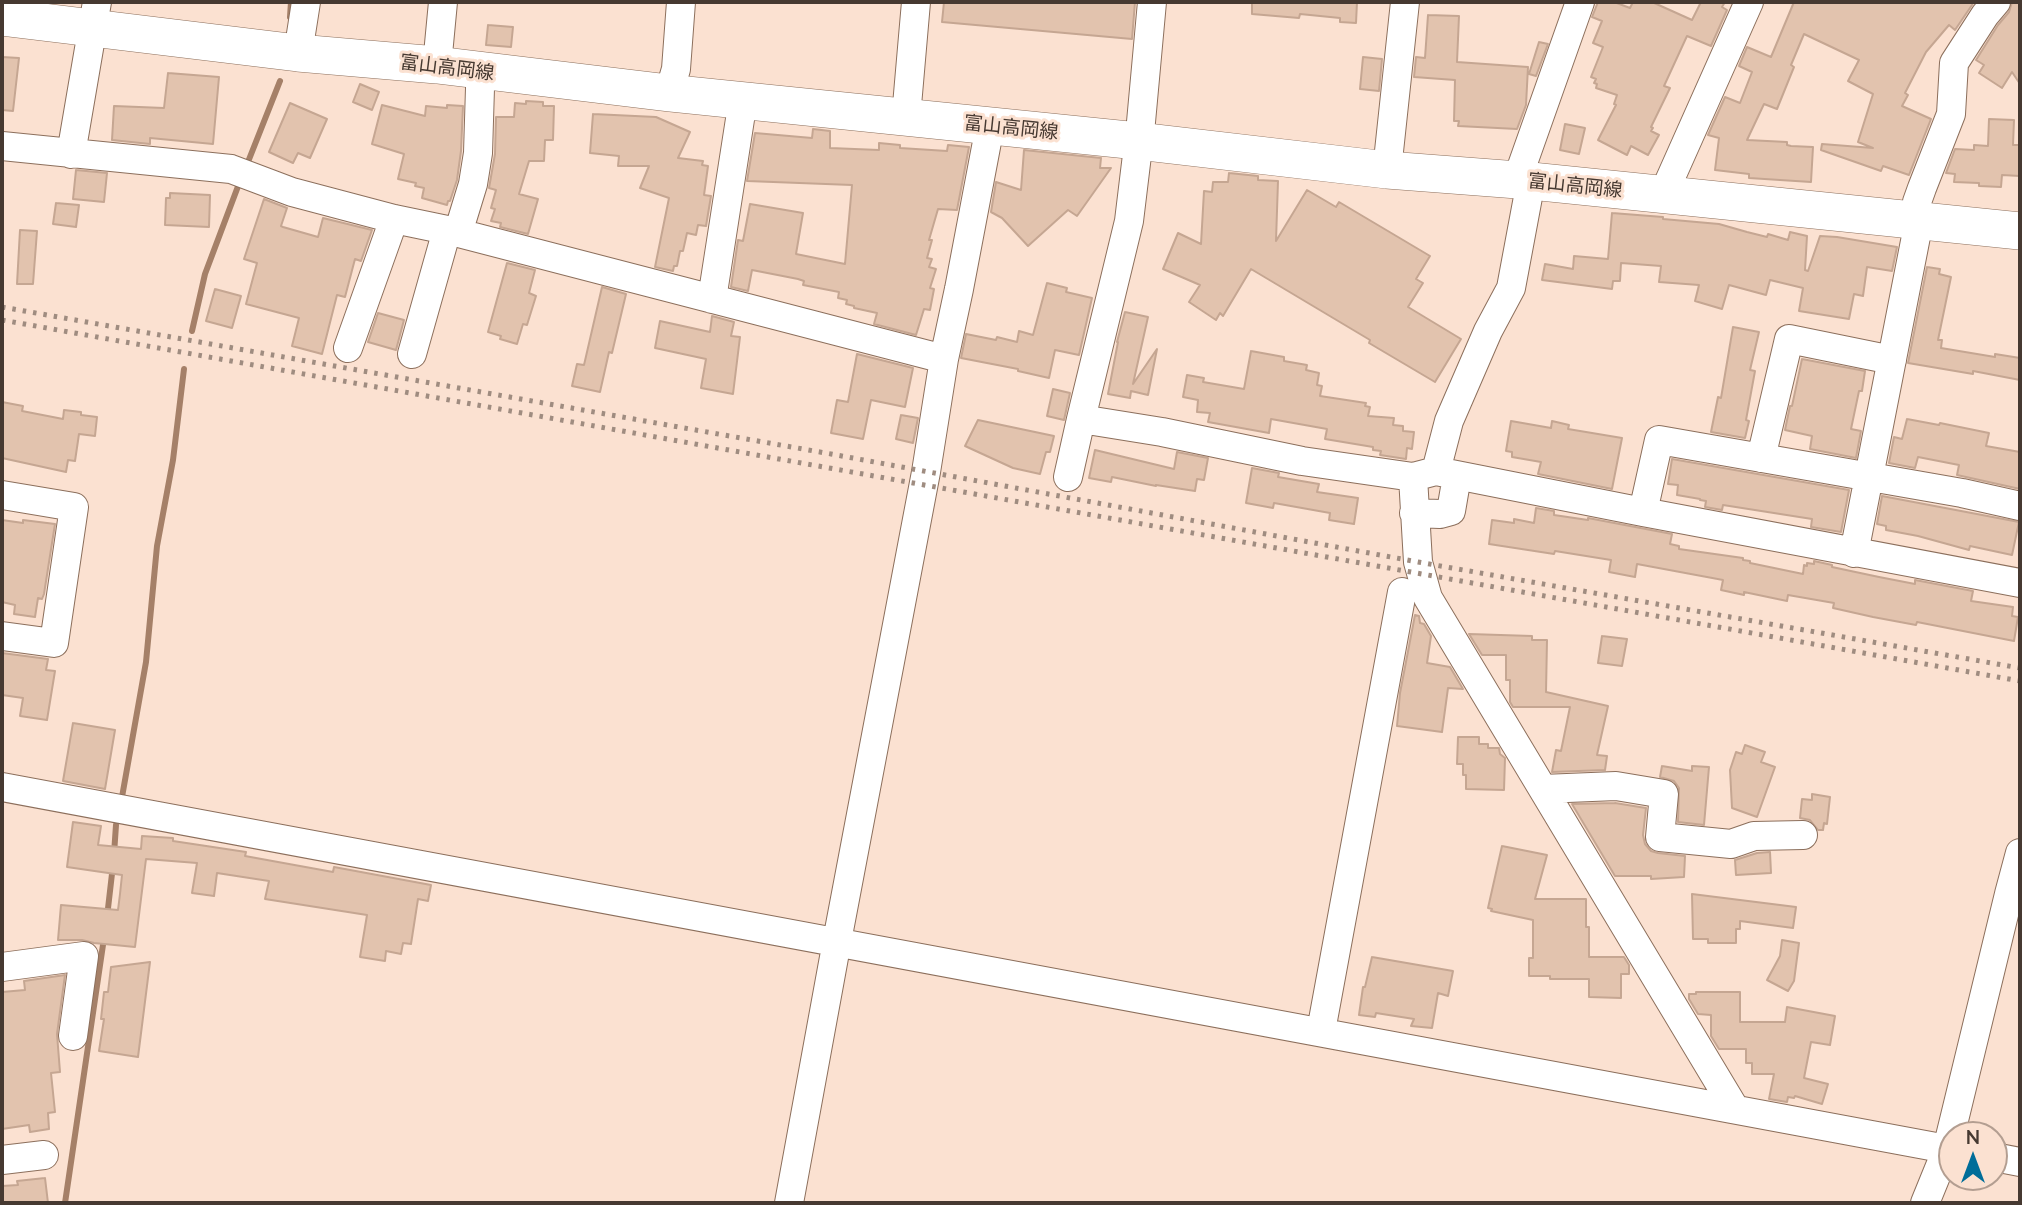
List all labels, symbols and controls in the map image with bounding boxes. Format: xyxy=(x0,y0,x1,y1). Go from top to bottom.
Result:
street label: 富山高岡線 xyxy=(398,51,496,85)
street label: 富山高岡線 xyxy=(963,112,1059,144)
street label: 富山高岡線 xyxy=(1527,170,1623,202)
north arrow xyxy=(1938,1121,2008,1191)
text: N xyxy=(1966,1125,1980,1149)

